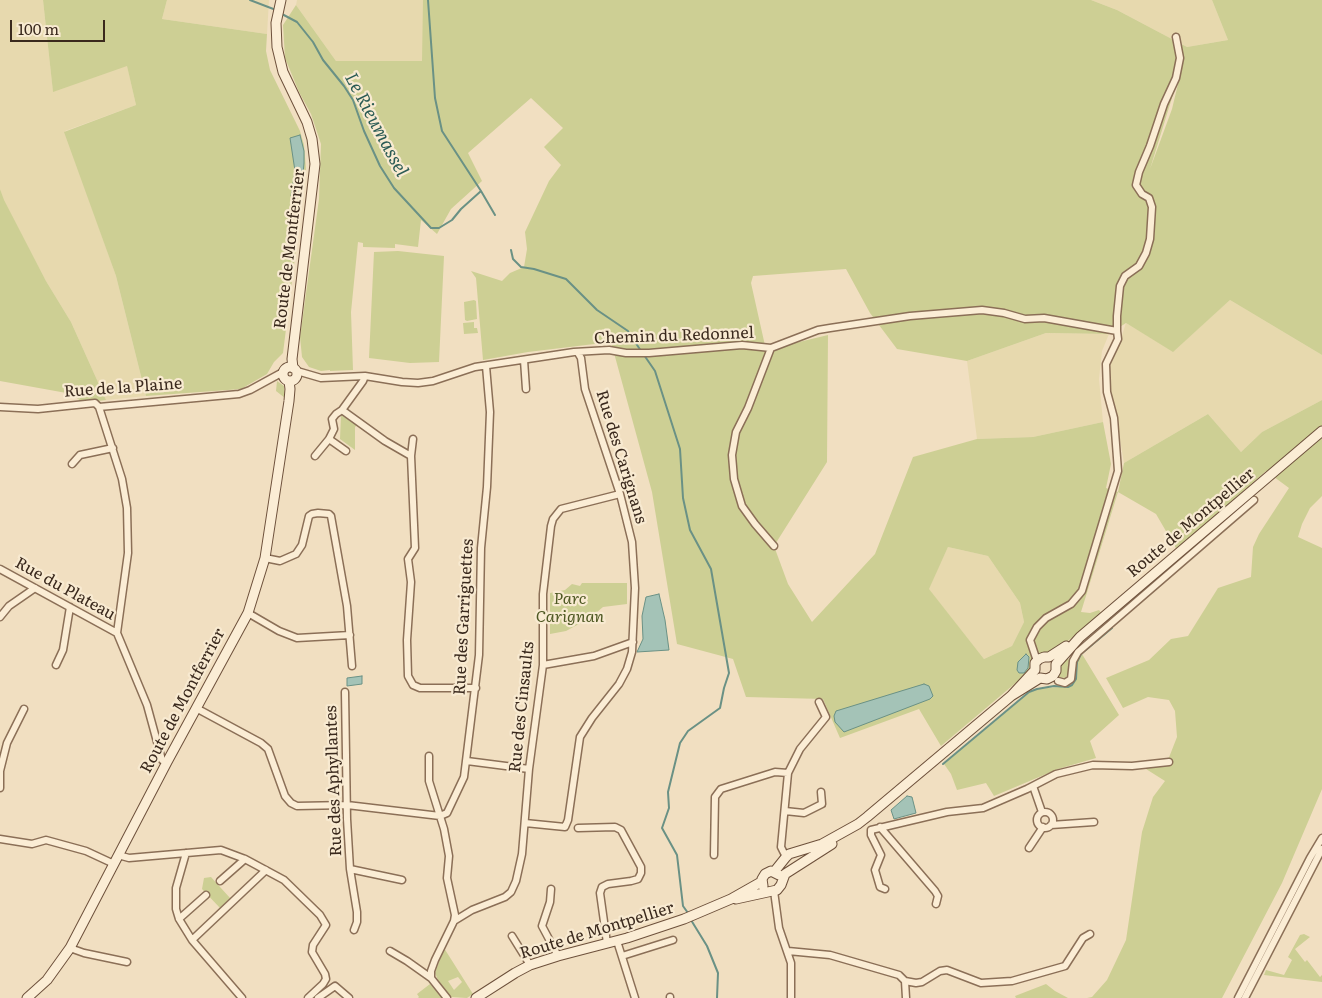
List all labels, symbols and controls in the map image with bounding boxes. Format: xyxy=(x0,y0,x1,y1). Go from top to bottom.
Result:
scale bar xyxy=(12,10,108,42)
text: 100 m xyxy=(18,17,59,40)
water label: Le Rieumassel xyxy=(340,70,412,180)
street label: Route de Montferrier xyxy=(271,168,309,330)
street label: Chemin du Redonnel xyxy=(594,324,754,348)
street label: Rue de la Plaine xyxy=(63,374,183,402)
street label: Rue des Carignans xyxy=(592,388,650,526)
street label: Route de Montpellier xyxy=(1124,464,1258,582)
street label: Rue des Garriguettes xyxy=(450,538,478,696)
street label: Rue du Plateau xyxy=(12,554,118,624)
park label: Parc Carignan xyxy=(536,589,604,627)
street label: Route de Montferrier xyxy=(137,625,229,777)
street label: Rue des Cinsaults xyxy=(506,640,538,774)
street label: Rue des Aphyllantes xyxy=(322,705,346,857)
street label: Route de Montpellier xyxy=(518,898,676,964)

